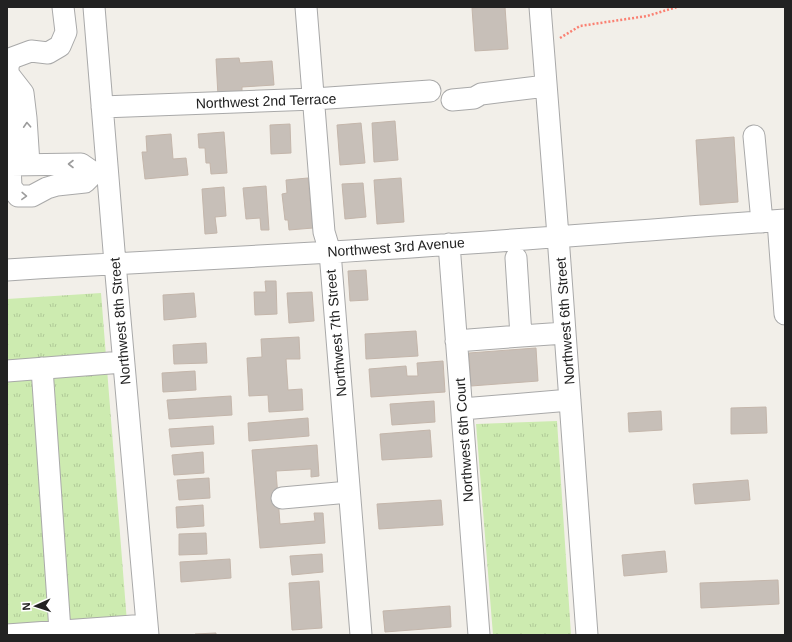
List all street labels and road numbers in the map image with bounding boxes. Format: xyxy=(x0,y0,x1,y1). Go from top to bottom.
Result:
street label: Northwest 2nd Terrace xyxy=(195,91,337,111)
street label: Northwest 3rd Avenue xyxy=(327,234,465,260)
street label: Northwest 8th Street xyxy=(106,257,134,385)
street label: Northwest 6th Street xyxy=(553,257,577,385)
street label: Northwest 7th Street xyxy=(322,269,350,397)
street label: Northwest 6th Court xyxy=(452,377,476,503)

